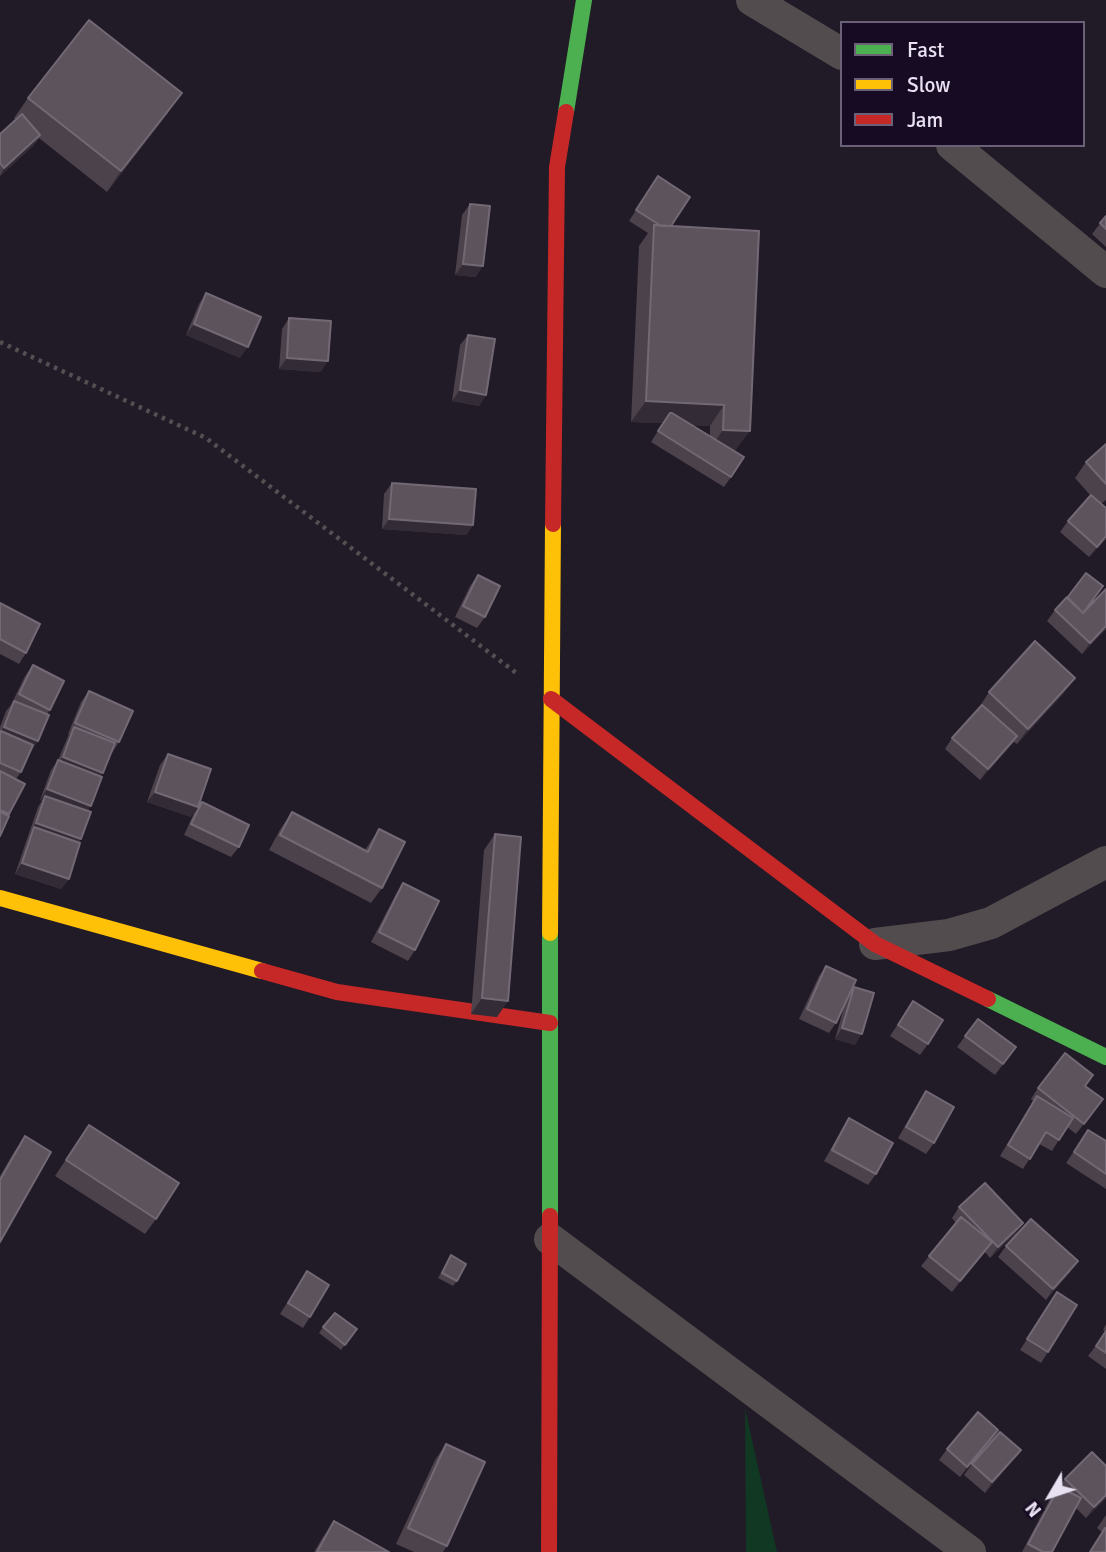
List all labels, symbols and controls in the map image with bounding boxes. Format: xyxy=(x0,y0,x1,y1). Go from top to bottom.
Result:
legend xyxy=(840,21,1085,147)
text: Fast xyxy=(907,37,944,63)
text: Slow xyxy=(907,72,951,98)
text: Jam xyxy=(907,107,943,133)
north arrow xyxy=(1015,1461,1085,1531)
text: N xyxy=(1020,1497,1047,1522)

